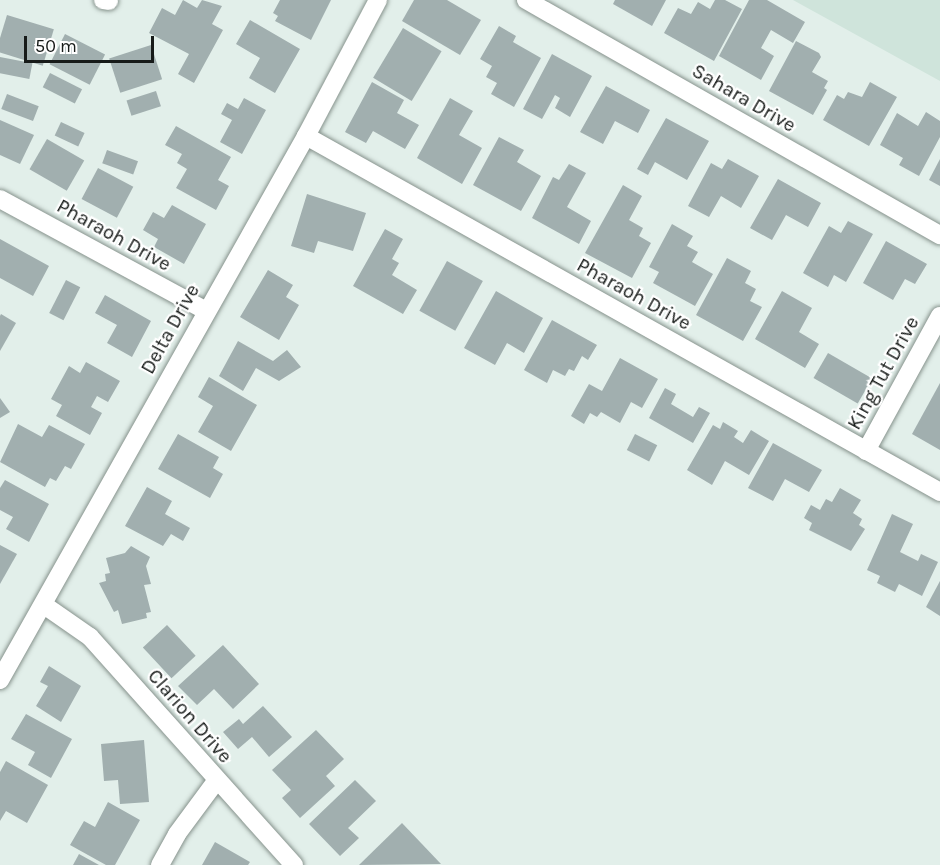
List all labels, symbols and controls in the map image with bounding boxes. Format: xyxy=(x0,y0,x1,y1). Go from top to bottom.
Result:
scale bar xyxy=(27,24,158,62)
text: 50 m xyxy=(35,35,77,57)
street label: Sahara Drive xyxy=(688,59,800,137)
street label: Pharaoh Drive xyxy=(53,194,175,276)
street label: Pharaoh Drive xyxy=(573,253,695,335)
street label: Delta Drive xyxy=(135,280,205,378)
street label: King Tut Drive xyxy=(842,312,924,434)
street label: Clarion Drive xyxy=(143,664,237,768)

